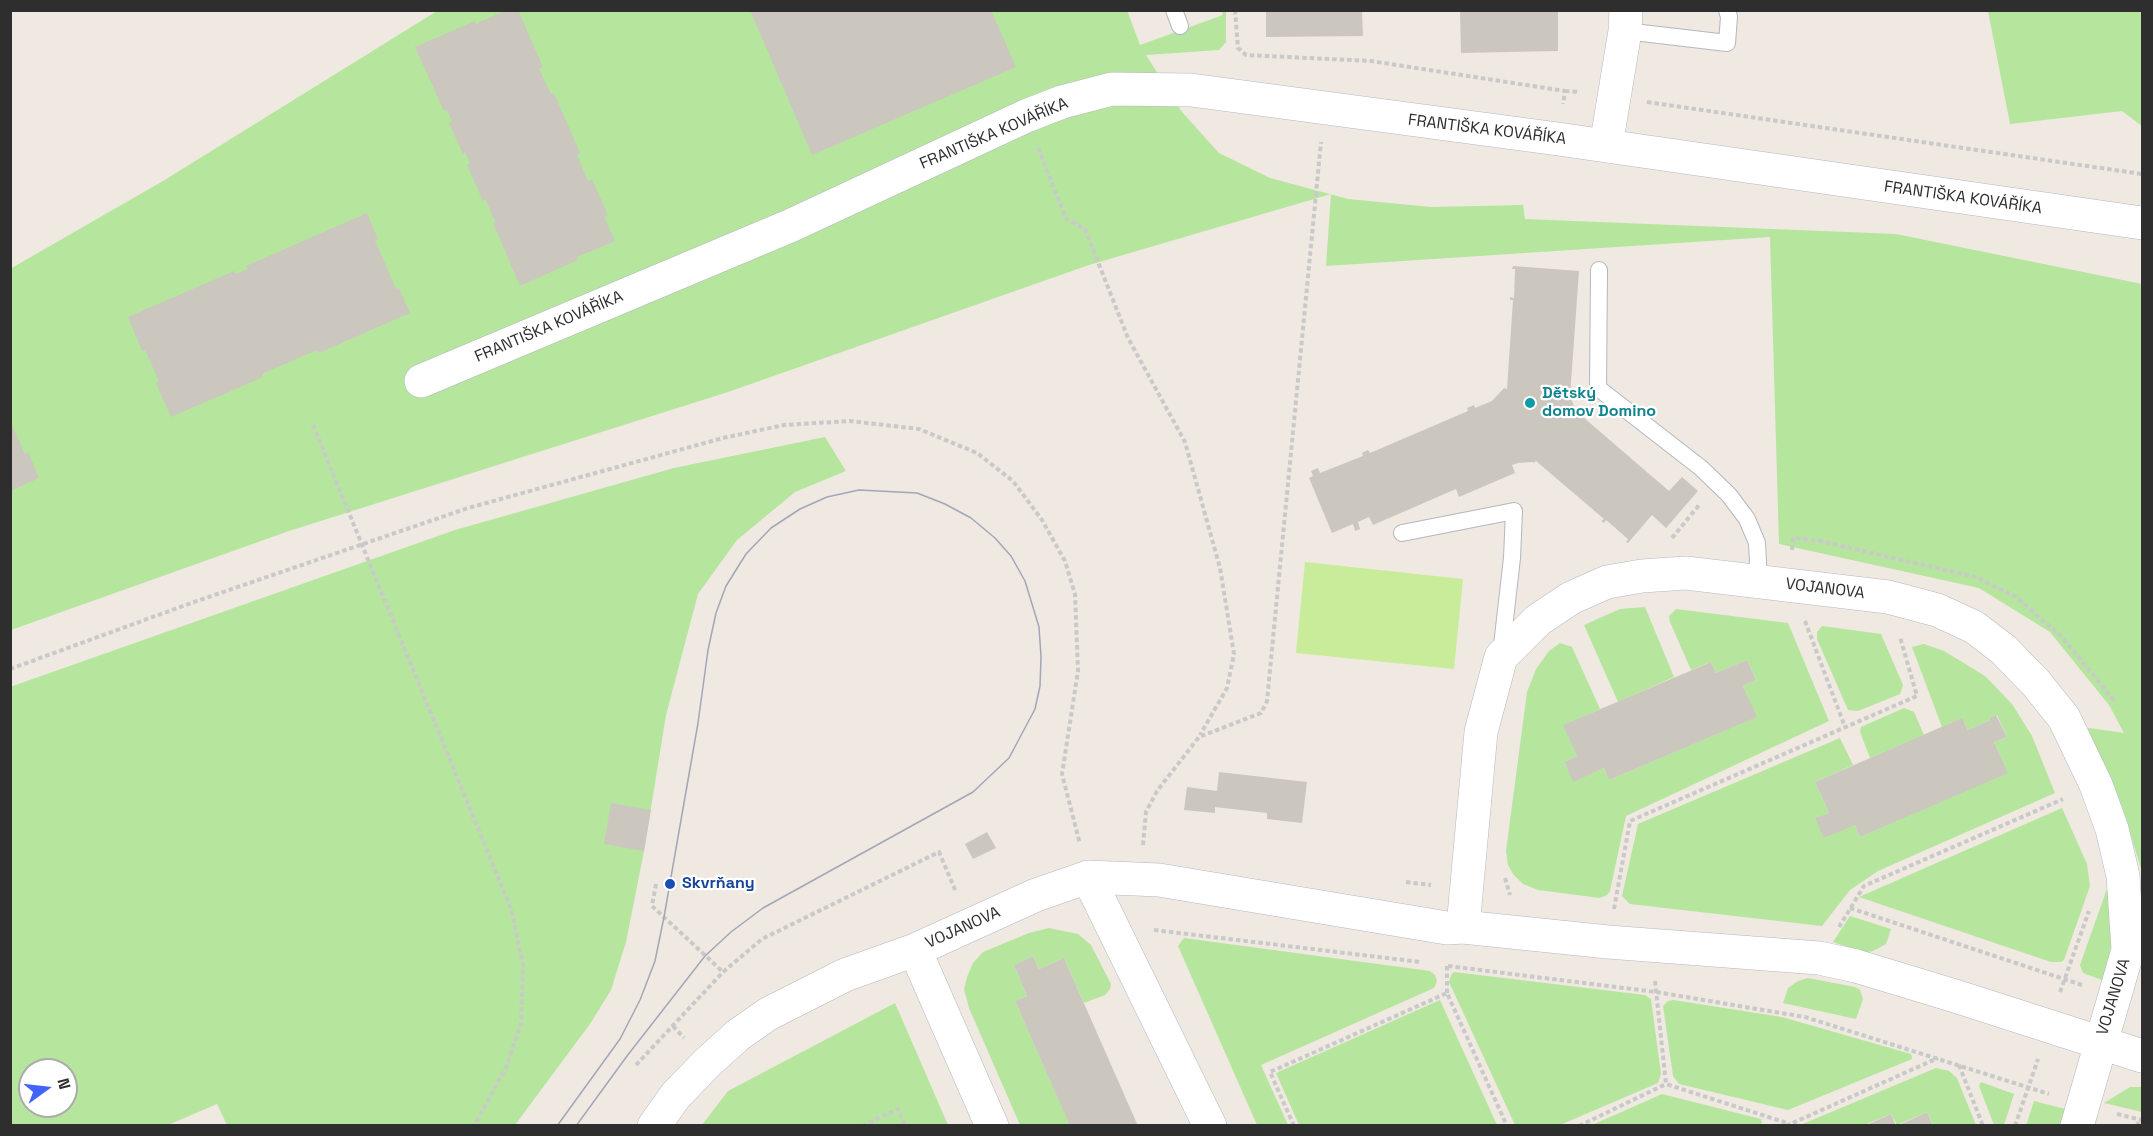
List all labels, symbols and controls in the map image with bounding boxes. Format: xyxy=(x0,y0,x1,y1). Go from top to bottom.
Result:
street label: FRANTIŠKA KOVÁŘÍKA xyxy=(917,94,1071,174)
street label: FRANTIŠKA KOVÁŘÍKA xyxy=(1407,111,1567,149)
street label: FRANTIŠKA KOVÁŘÍKA xyxy=(1883,177,2043,219)
street label: FRANTIŠKA KOVÁŘÍKA xyxy=(472,287,626,367)
place label: Dětský domov Domino xyxy=(1542,384,1656,422)
marker: Dětský domov Domino xyxy=(1523,396,1537,410)
street label: VOJANOVA xyxy=(1784,575,1866,603)
place label: Skvrňany xyxy=(682,874,755,894)
marker: Skvrňany xyxy=(663,877,677,891)
street label: VOJANOVA xyxy=(923,903,1003,953)
street label: VOJANOVA xyxy=(2093,956,2135,1038)
north arrow xyxy=(18,1058,78,1118)
text: N xyxy=(52,1076,75,1092)

